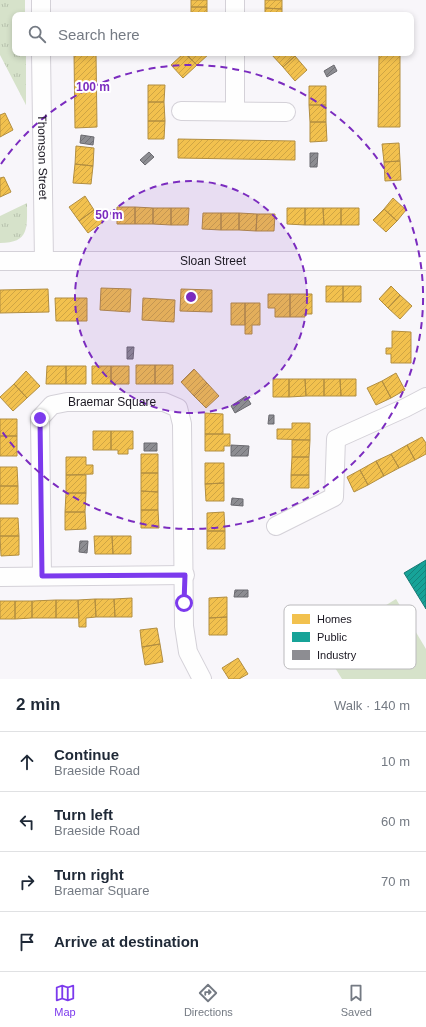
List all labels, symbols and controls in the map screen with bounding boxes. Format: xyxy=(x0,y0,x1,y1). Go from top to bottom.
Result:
search box xyxy=(12,12,414,56)
icon: search xyxy=(26,23,48,45)
text: Search here xyxy=(58,26,140,43)
text: 100 m xyxy=(76,80,110,94)
street label: Thomson Street xyxy=(35,114,50,200)
text: 50 m xyxy=(95,208,123,222)
street label: Sloan Street xyxy=(180,254,247,268)
centre of rings xyxy=(184,290,198,304)
street label: Braemar Square xyxy=(68,395,156,409)
route end xyxy=(31,409,49,427)
route start xyxy=(175,594,193,612)
legend xyxy=(284,605,416,669)
text: Homes xyxy=(317,613,352,625)
text: Public xyxy=(317,631,347,643)
text: Industry xyxy=(317,649,357,661)
text: 2 min xyxy=(16,695,60,714)
text: Walk · 140 m xyxy=(334,698,410,713)
text: Continue xyxy=(54,746,119,763)
icon: ahead xyxy=(16,751,38,773)
text: 10 m xyxy=(381,754,410,769)
text: Braeside Road xyxy=(54,763,140,778)
text: Turn left xyxy=(54,806,113,823)
icon: left xyxy=(16,811,38,833)
text: 60 m xyxy=(381,814,410,829)
text: Braeside Road xyxy=(54,823,140,838)
text: Turn right xyxy=(54,866,124,883)
icon: right xyxy=(16,871,38,893)
text: 70 m xyxy=(381,874,410,889)
text: Braemar Square xyxy=(54,883,149,898)
icon: arrive xyxy=(16,931,38,953)
text: Arrive at destination xyxy=(54,933,199,950)
tab: Map xyxy=(54,982,76,1018)
tab: Directions xyxy=(184,982,233,1018)
tab: Saved xyxy=(341,982,372,1018)

